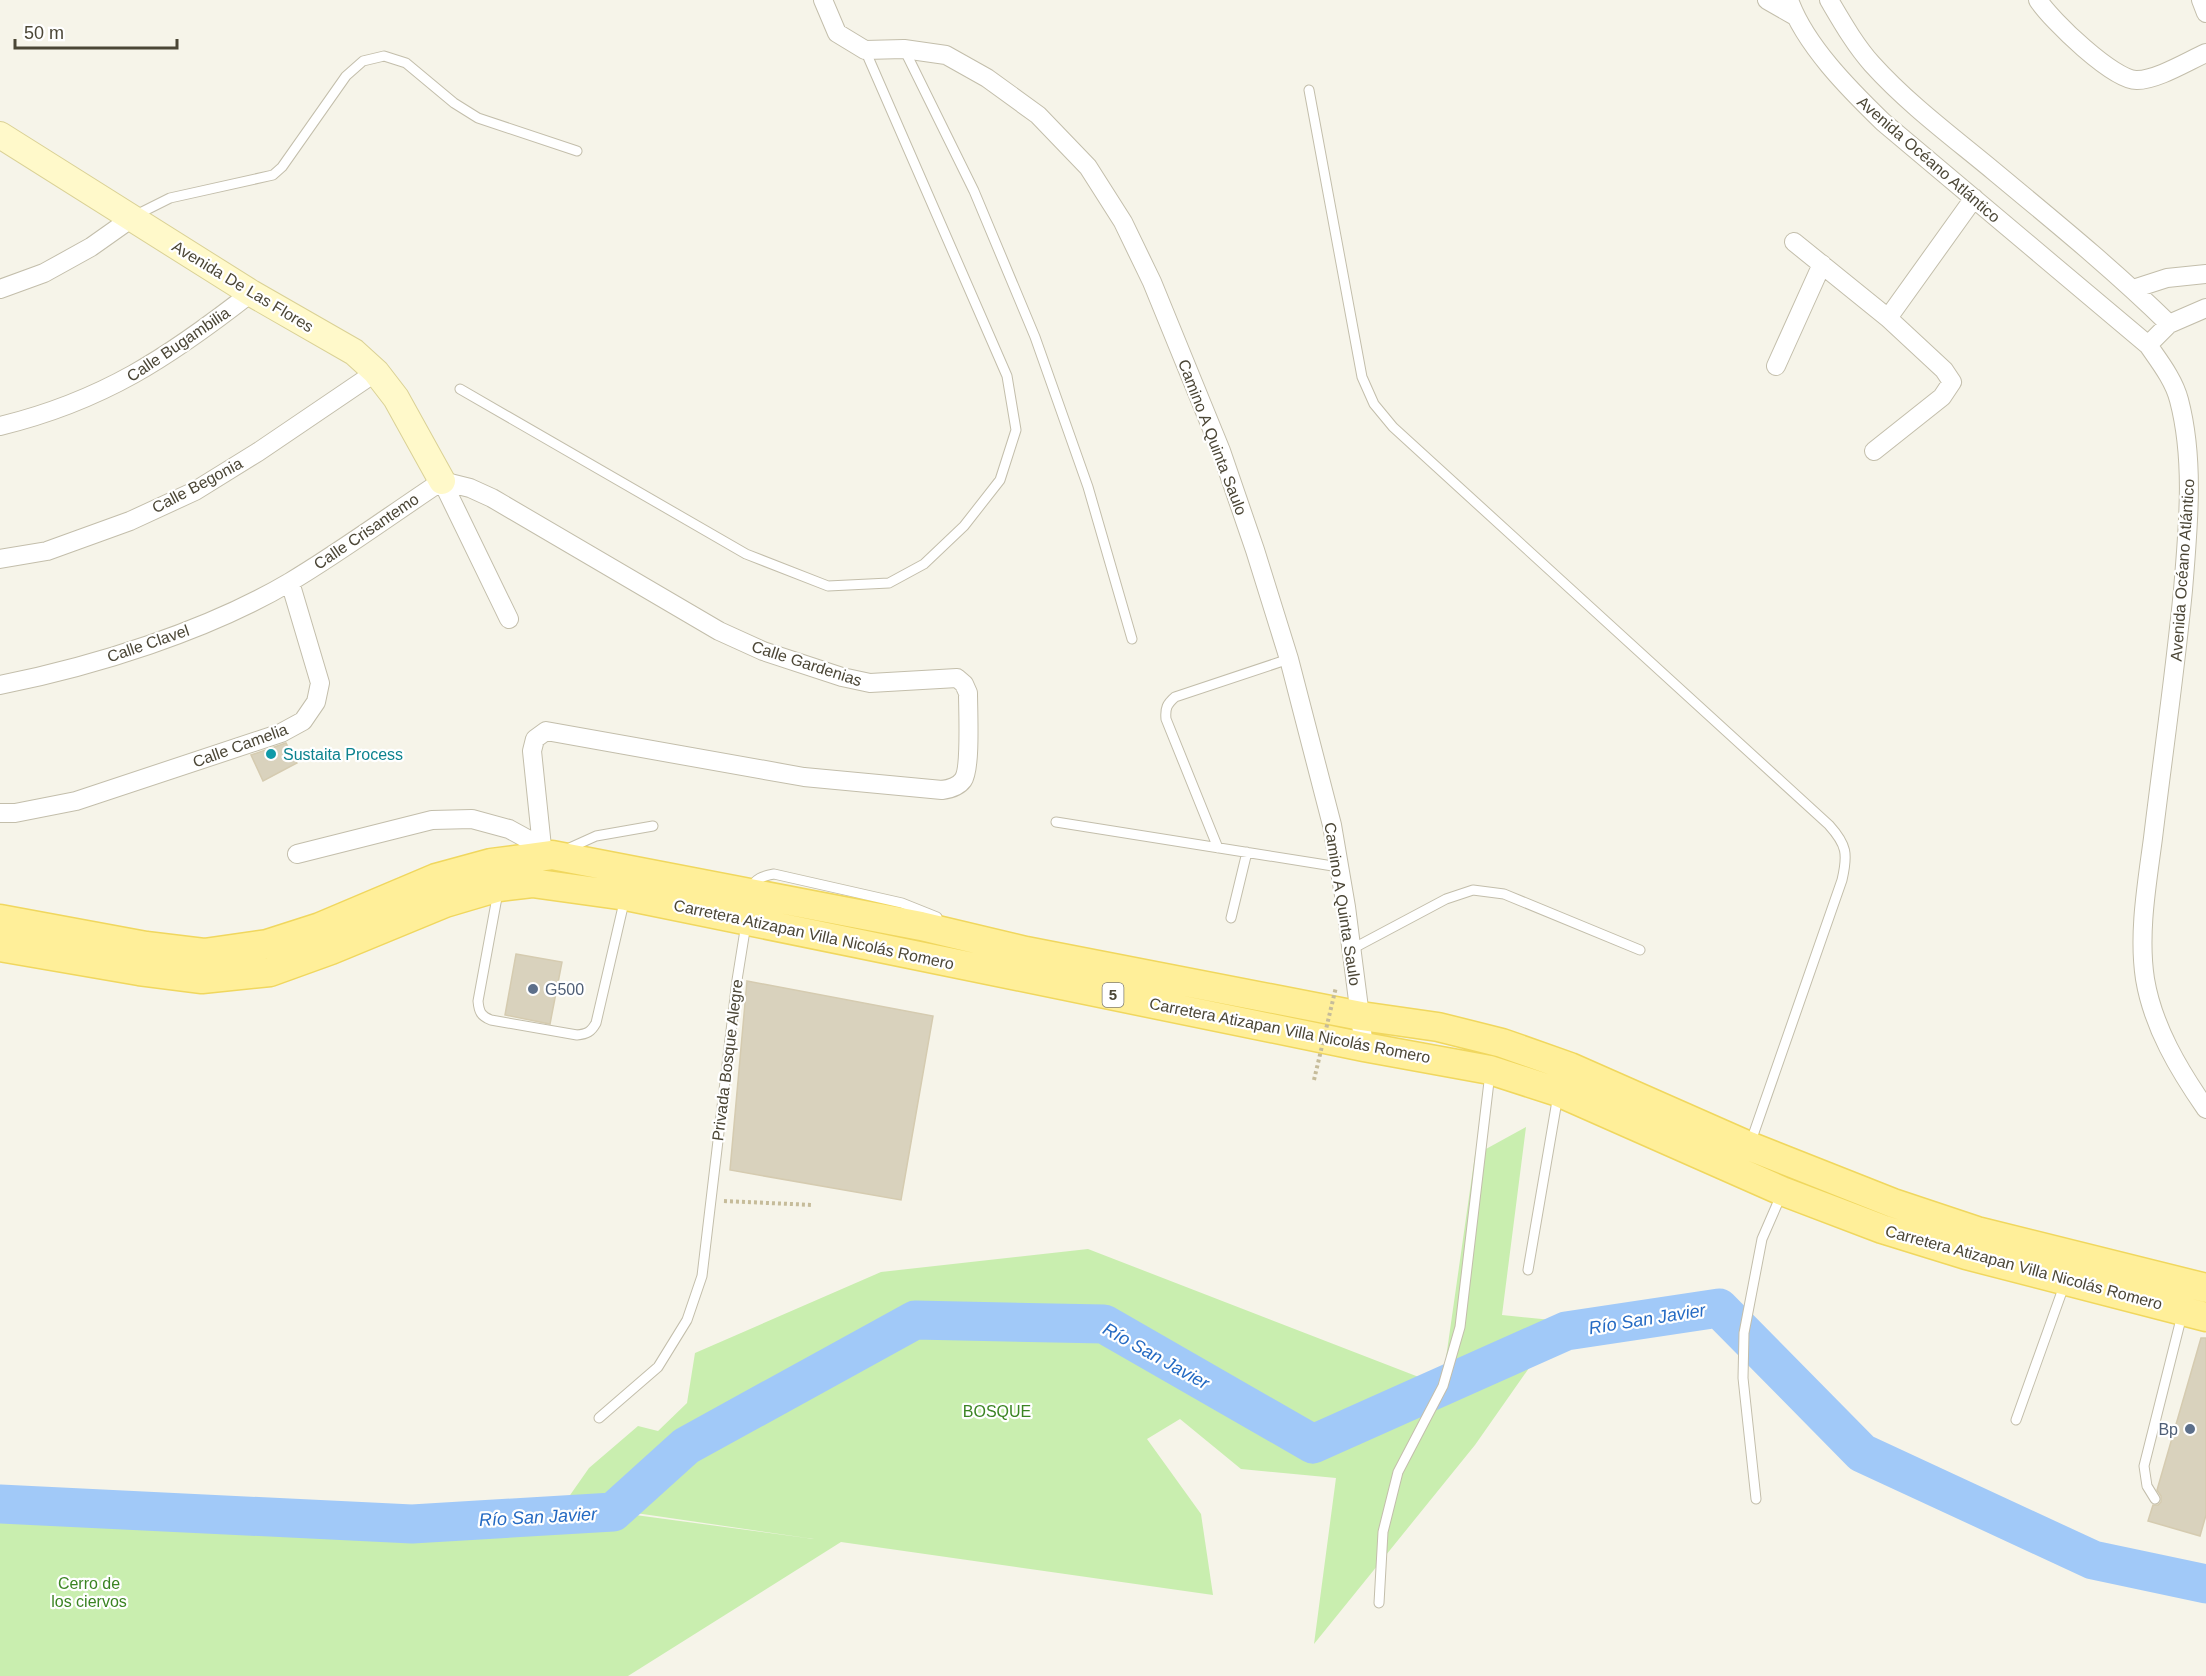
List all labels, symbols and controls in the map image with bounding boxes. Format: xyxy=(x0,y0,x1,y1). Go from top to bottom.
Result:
scale bar xyxy=(15,12,177,50)
text: 50 m xyxy=(24,23,64,43)
street label: Avenida Océano Atlántico xyxy=(1854,93,2003,226)
street label: Avenida De Las Flores xyxy=(169,238,316,335)
street label: Calle Bugambilia xyxy=(124,304,233,385)
street label: Camino A Quinta Saulo xyxy=(1175,357,1250,518)
street label: Calle Begonia xyxy=(149,455,245,516)
street label: Avenida Océano Atlántico xyxy=(2168,478,2197,662)
street label: Calle Crisantemo xyxy=(311,490,422,573)
street label: Calle Clavel xyxy=(105,622,191,665)
street label: Calle Gardenias xyxy=(750,638,864,689)
street label: Calle Camelia xyxy=(190,720,290,770)
place label: Sustaita Process xyxy=(283,746,403,763)
marker: Sustaita Process xyxy=(264,747,278,761)
street label: Camino A Quinta Saulo xyxy=(1321,821,1364,987)
street label: Carretera Atizapan Villa Nicolás Romero xyxy=(672,896,956,973)
street label: Privada Bosque Alegre xyxy=(709,978,746,1142)
place label: G500 xyxy=(545,981,584,998)
marker: G500 xyxy=(526,982,540,996)
road number: 5 xyxy=(1102,983,1124,1007)
street label: Carretera Atizapan Villa Nicolás Romero xyxy=(1148,995,1432,1066)
street label: Carretera Atizapan Villa Nicolás Romero xyxy=(1884,1222,2164,1313)
water label: Río San Javier xyxy=(1587,1300,1708,1338)
water label: Río San Javier xyxy=(1100,1319,1213,1394)
park label: BOSQUE xyxy=(963,1403,1031,1420)
place label: Bp xyxy=(2158,1421,2178,1438)
marker: Bp xyxy=(2183,1422,2197,1436)
water label: Río San Javier xyxy=(479,1504,598,1530)
park label: Cerro de los ciervos xyxy=(51,1575,127,1610)

